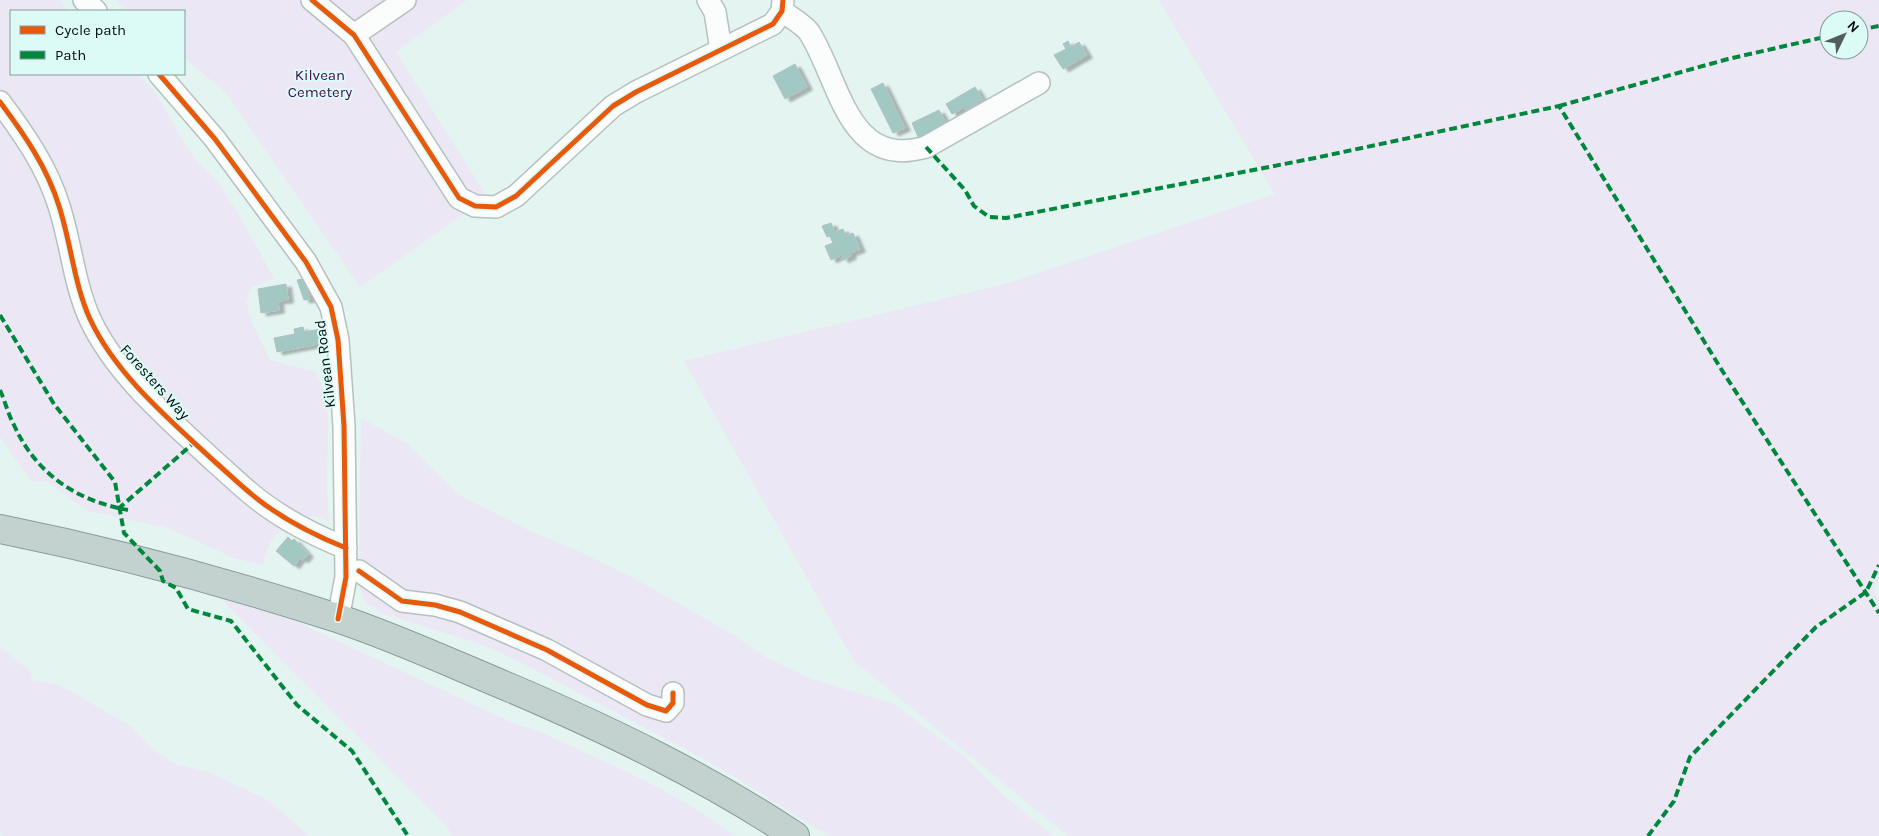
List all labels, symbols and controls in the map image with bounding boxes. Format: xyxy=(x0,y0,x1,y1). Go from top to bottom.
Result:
legend xyxy=(10,10,185,75)
north arrow xyxy=(1819,10,1869,60)
text: N xyxy=(1843,17,1863,36)
text: Cycle path xyxy=(55,21,126,39)
text: Path xyxy=(55,46,86,64)
park label: Kilvean Cemetery xyxy=(288,66,352,101)
street label: Kilvean Road xyxy=(311,319,339,409)
street label: Foresters Way xyxy=(117,341,193,423)

